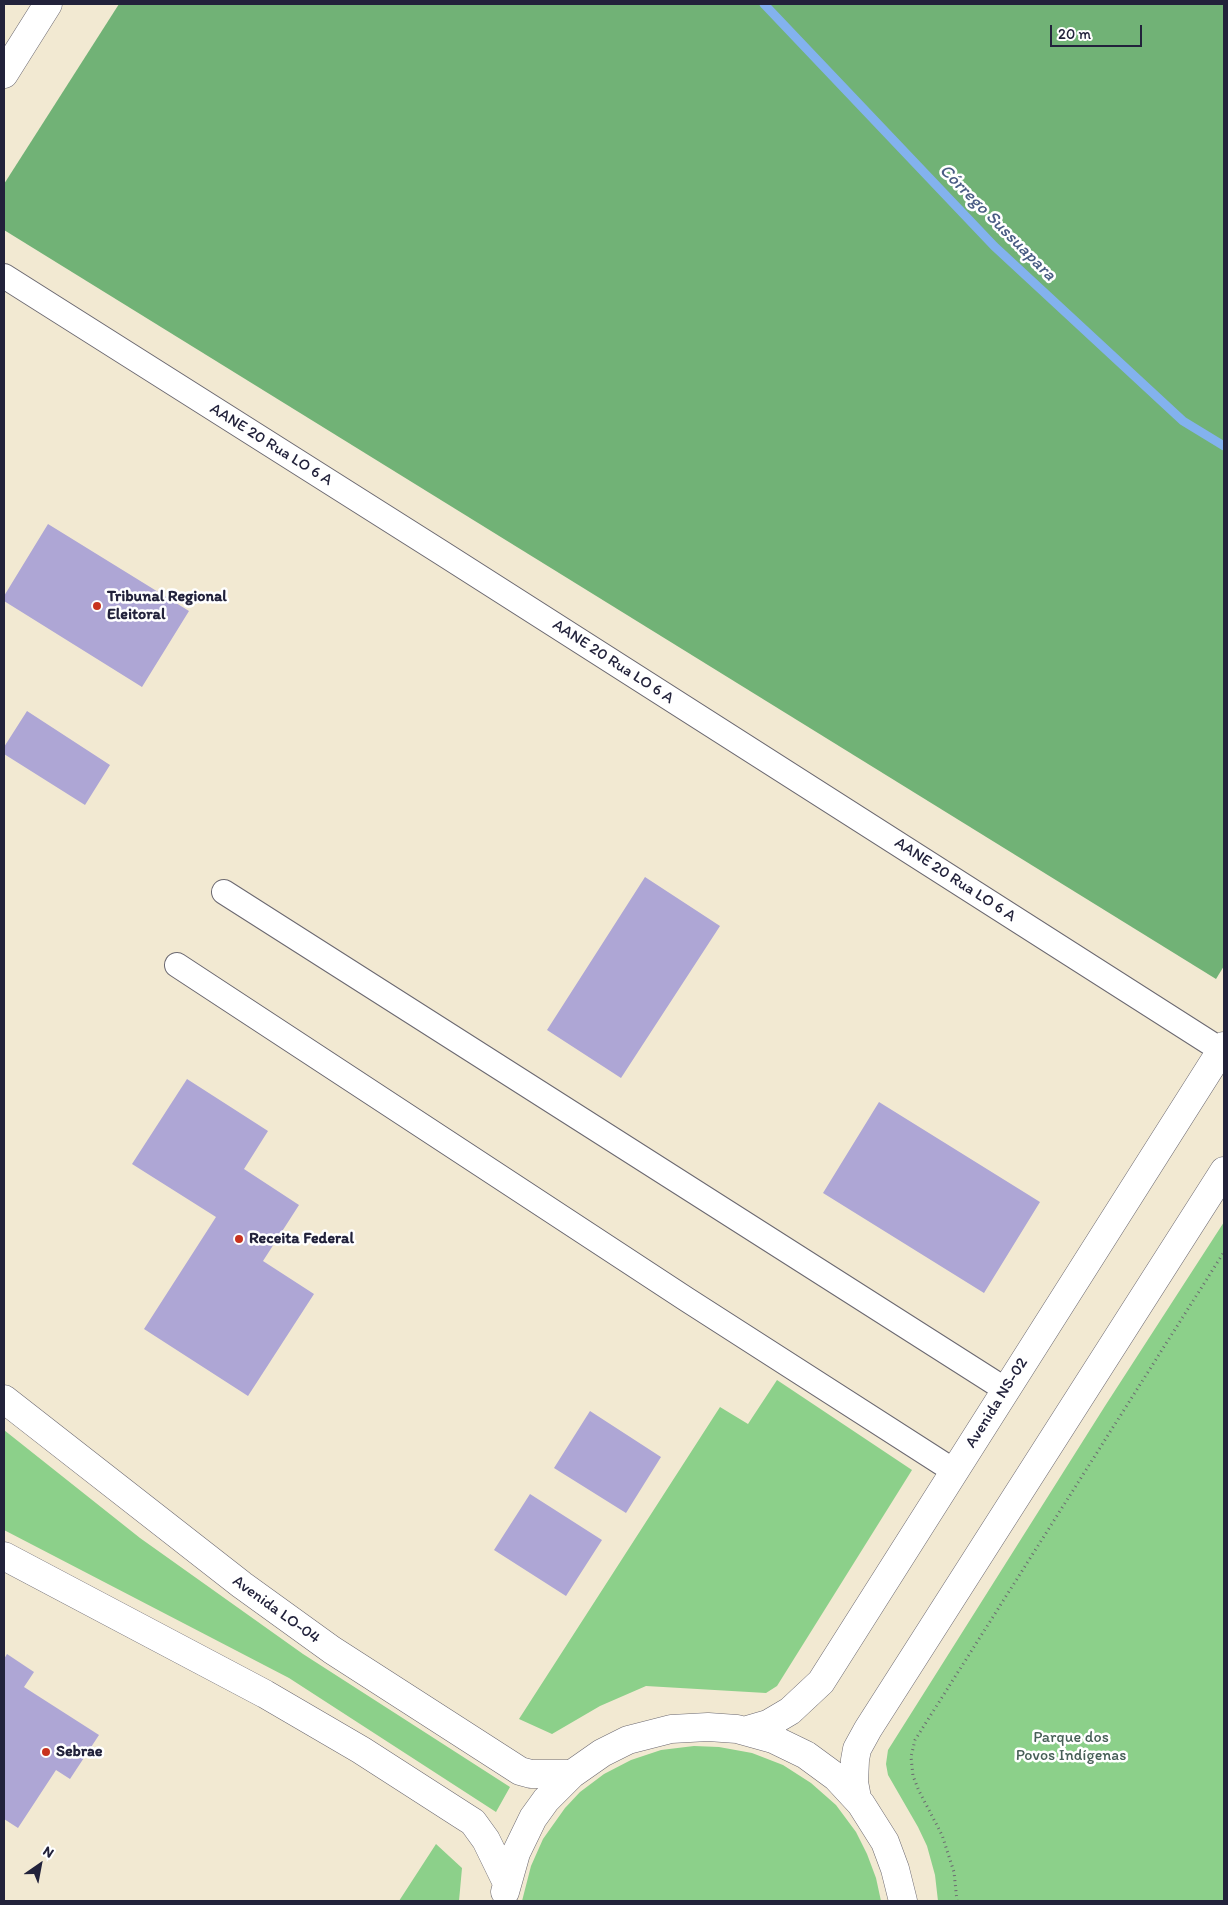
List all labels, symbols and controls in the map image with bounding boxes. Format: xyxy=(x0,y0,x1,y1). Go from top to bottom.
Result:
scale bar xyxy=(1053,15,1146,47)
text: 20 m xyxy=(1058,25,1091,43)
water label: Córrego Sussuapara xyxy=(934,160,1060,286)
street label: AANE 20 Rua LO 6 A xyxy=(206,400,336,490)
place label: Tribunal Regional Eleitoral xyxy=(107,587,227,625)
marker: Tribunal Regional Eleitoral xyxy=(91,600,103,612)
street label: AANE 20 Rua LO 6 A xyxy=(549,616,677,708)
street label: AANE 20 Rua LO 6 A xyxy=(891,834,1019,926)
place label: Receita Federal xyxy=(249,1229,354,1249)
marker: Receita Federal xyxy=(233,1233,245,1245)
street label: Avenida NS-02 xyxy=(962,1354,1032,1452)
street label: Avenida LO-04 xyxy=(228,1572,324,1648)
park label: Parque dos Povos Indígenas xyxy=(1016,1728,1126,1766)
place label: Sebrae xyxy=(56,1742,103,1762)
marker: Sebrae xyxy=(40,1746,52,1758)
north arrow xyxy=(15,1840,65,1890)
text: N xyxy=(40,1842,57,1862)

